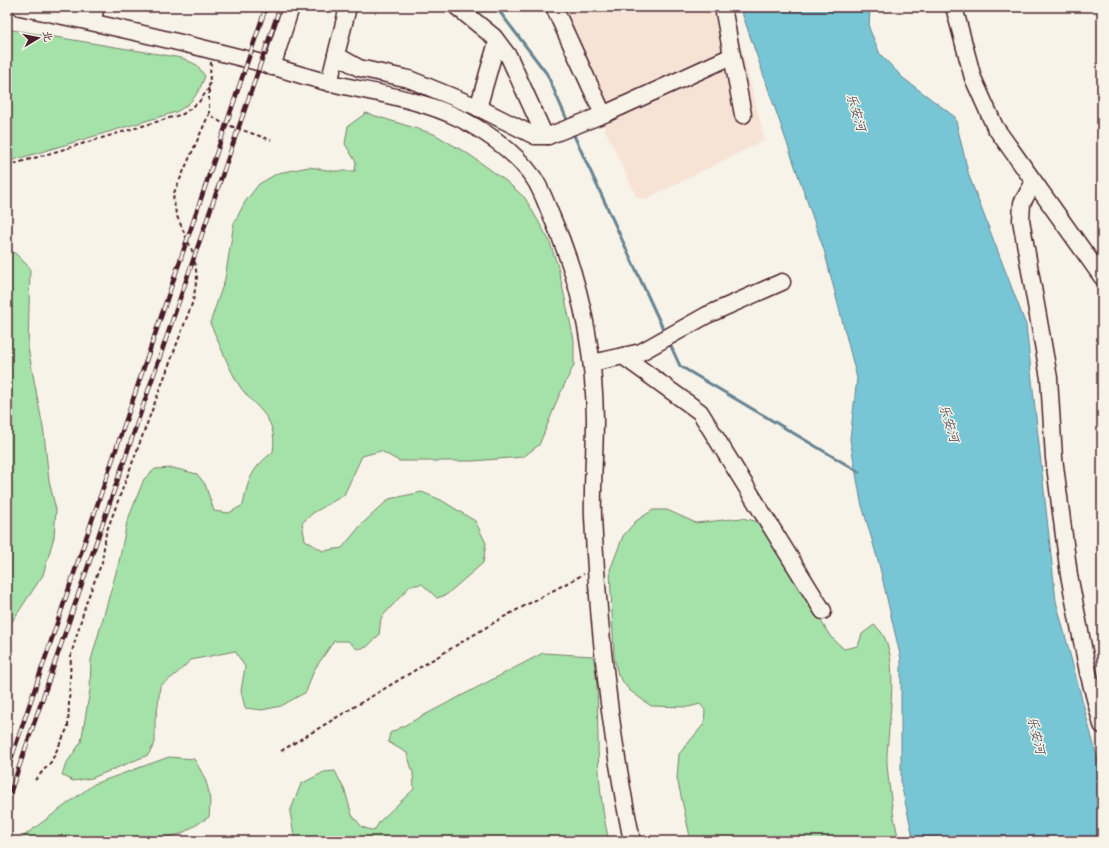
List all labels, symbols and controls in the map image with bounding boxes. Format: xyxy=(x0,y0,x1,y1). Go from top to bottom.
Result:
north arrow xyxy=(18,18,58,58)
text: 北 xyxy=(39,30,56,43)
water label: 乐安河 xyxy=(843,91,871,135)
water label: 乐安河 xyxy=(936,402,964,446)
water label: 乐安河 xyxy=(1024,714,1050,758)

